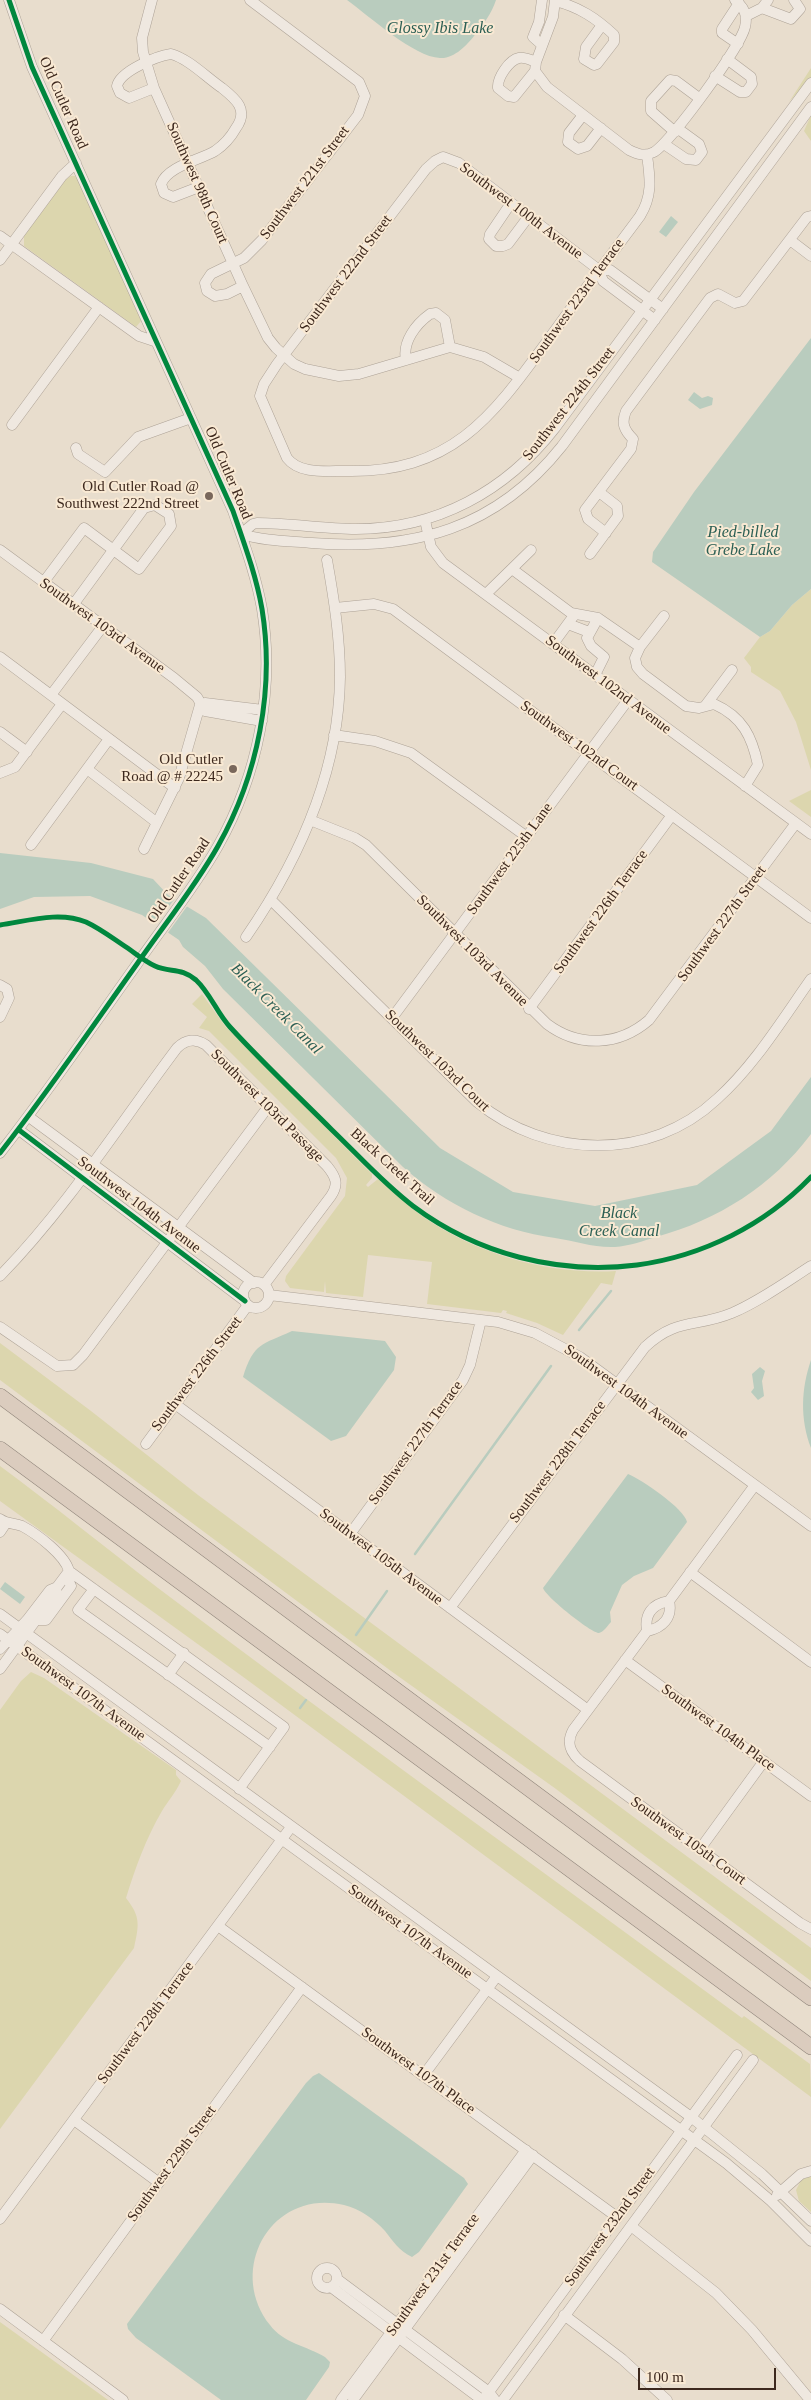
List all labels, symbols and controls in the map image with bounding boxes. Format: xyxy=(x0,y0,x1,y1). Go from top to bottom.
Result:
water label: Glossy Ibis Lake xyxy=(387,19,493,39)
street label: Old Cutler Road xyxy=(35,54,91,152)
street label: Southwest 98th Court xyxy=(162,120,232,246)
street label: Southwest 221st Street xyxy=(256,123,354,243)
street label: Southwest 100th Avenue xyxy=(456,159,586,263)
street label: Southwest 222nd Street xyxy=(296,212,396,336)
street label: Southwest 223rd Terrace xyxy=(526,235,628,367)
street label: Southwest 224th Street xyxy=(519,344,619,464)
street label: Old Cutler Road xyxy=(200,424,256,522)
place label: Old Cutler Road @ Southwest 222nd Street xyxy=(57,478,199,513)
marker: Old Cutler Road @ Southwest 222nd Street xyxy=(203,490,215,502)
water label: Pied-billed Grebe Lake xyxy=(706,523,780,561)
street label: Southwest 103rd Avenue xyxy=(36,574,168,678)
street label: Southwest 102nd Avenue xyxy=(541,632,675,738)
street label: Southwest 102nd Court xyxy=(516,697,642,795)
place label: Old Cutler Road @ # 22245 xyxy=(121,751,223,786)
marker: Old Cutler Road @ # 22245 xyxy=(227,763,239,775)
street label: Southwest 225th Lane xyxy=(463,799,557,919)
street label: Old Cutler Road xyxy=(144,835,214,927)
street label: Southwest 226th Terrace xyxy=(550,846,652,978)
street label: Southwest 227th Street xyxy=(674,862,770,986)
street label: Southwest 103rd Avenue xyxy=(412,891,532,1011)
water label: Black Creek Canal xyxy=(226,959,326,1059)
street label: Southwest 103rd Court xyxy=(381,1006,493,1116)
street label: Southwest 103rd Passage xyxy=(207,1046,327,1166)
street label: Black Creek Trail xyxy=(346,1125,438,1209)
street label: Southwest 104th Avenue xyxy=(74,1153,204,1257)
water label: Black Creek Canal xyxy=(579,1204,659,1242)
street label: Southwest 226th Street xyxy=(148,1313,246,1435)
street label: Southwest 104th Avenue xyxy=(560,1341,692,1443)
street label: Southwest 227th Terrace xyxy=(365,1377,467,1509)
street label: Southwest 228th Terrace xyxy=(506,1397,610,1527)
street label: Southwest 105th Avenue xyxy=(316,1505,446,1609)
street label: Southwest 107th Avenue xyxy=(17,1643,149,1745)
street label: Southwest 104th Place xyxy=(657,1681,779,1775)
street label: Southwest 105th Court xyxy=(627,1793,749,1889)
street label: Southwest 107th Avenue xyxy=(344,1881,476,1983)
street label: Southwest 228th Terrace xyxy=(94,1958,198,2088)
street label: Southwest 107th Place xyxy=(357,2024,479,2118)
street label: Southwest 229th Street xyxy=(124,2102,220,2226)
street label: Southwest 232nd Street xyxy=(561,2164,659,2290)
street label: Southwest 231st Terrace xyxy=(382,2210,484,2340)
scale bar xyxy=(641,2358,778,2390)
text: 100 m xyxy=(646,2369,684,2385)

